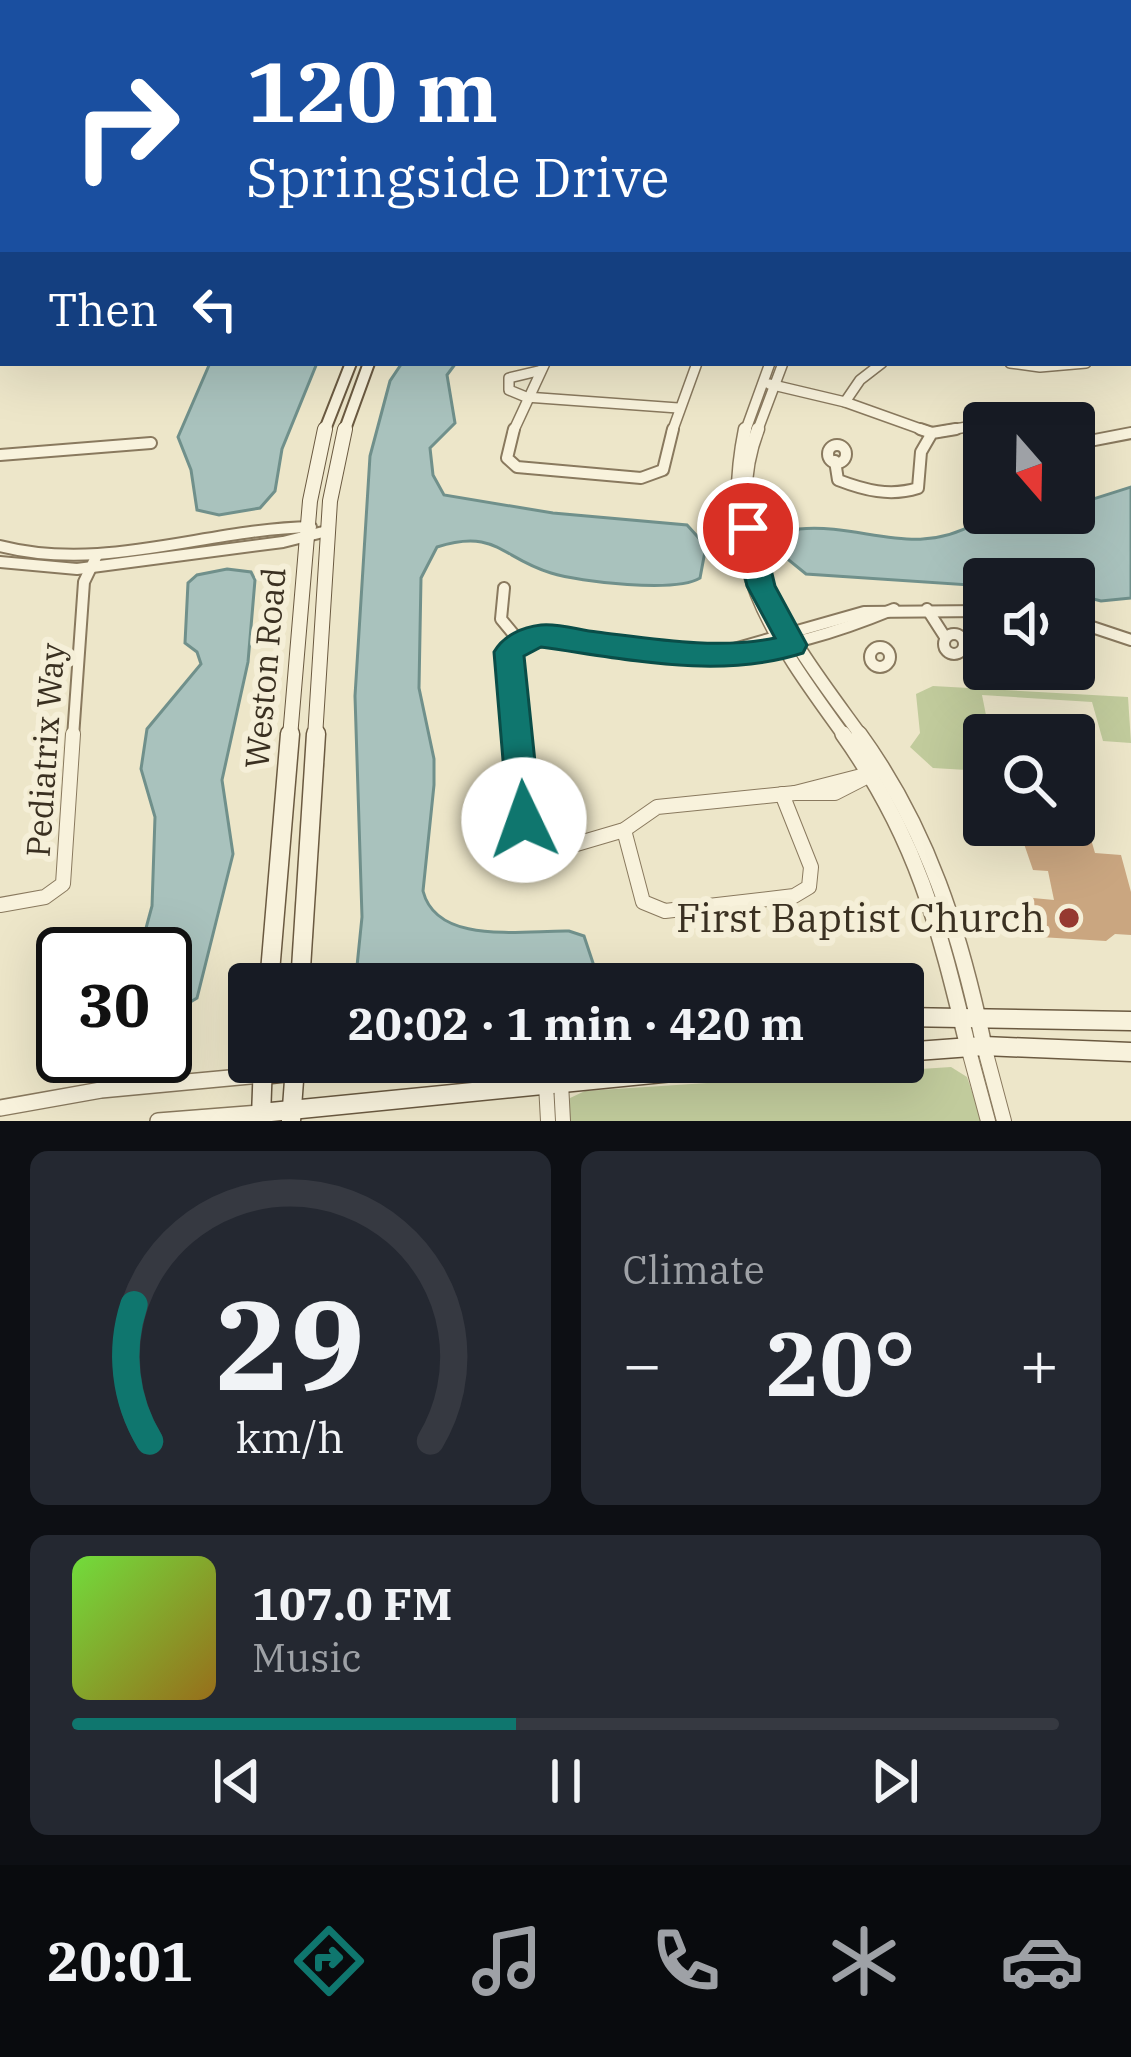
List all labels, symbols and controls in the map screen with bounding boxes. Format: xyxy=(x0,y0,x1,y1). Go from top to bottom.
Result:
text: 120 m xyxy=(246,36,498,145)
icon: right xyxy=(48,48,204,204)
text: Springside Drive xyxy=(246,142,669,212)
icon: left xyxy=(182,276,248,342)
text: Then xyxy=(48,280,158,338)
north arrow xyxy=(963,402,1095,534)
map controls xyxy=(963,402,1095,846)
pin xyxy=(697,477,799,579)
icon: arrive xyxy=(715,495,781,561)
button: sound xyxy=(963,558,1095,690)
street label: Weston Road xyxy=(234,566,295,770)
street label: Pediatrix Way xyxy=(16,641,73,858)
button: search xyxy=(963,714,1095,846)
position arrow xyxy=(461,757,587,883)
place label: First Baptist Church xyxy=(676,892,1045,943)
marker: First Baptist Church xyxy=(1056,905,1082,931)
speed limit sign: 30 xyxy=(36,927,192,1083)
text: 20:02 · 1 min · 420 m xyxy=(348,994,804,1052)
text: Climate xyxy=(623,1244,765,1295)
text: 29 xyxy=(215,1262,365,1424)
text: 20° xyxy=(766,1304,916,1421)
text: − xyxy=(623,1320,662,1406)
text: + xyxy=(1019,1320,1059,1406)
text: km/h xyxy=(236,1409,344,1465)
text: 107.0 FM xyxy=(252,1574,452,1632)
text: Music xyxy=(252,1632,362,1683)
icon: previous xyxy=(204,1748,270,1814)
icon: pause xyxy=(533,1748,599,1814)
icon: next xyxy=(862,1748,928,1814)
icon: directions xyxy=(287,1919,371,2003)
icon: music xyxy=(465,1919,549,2003)
icon: phone xyxy=(644,1919,728,2003)
icon: climate xyxy=(822,1919,906,2003)
icon: car xyxy=(1000,1919,1084,2003)
text: 20:01 xyxy=(47,1926,193,1996)

